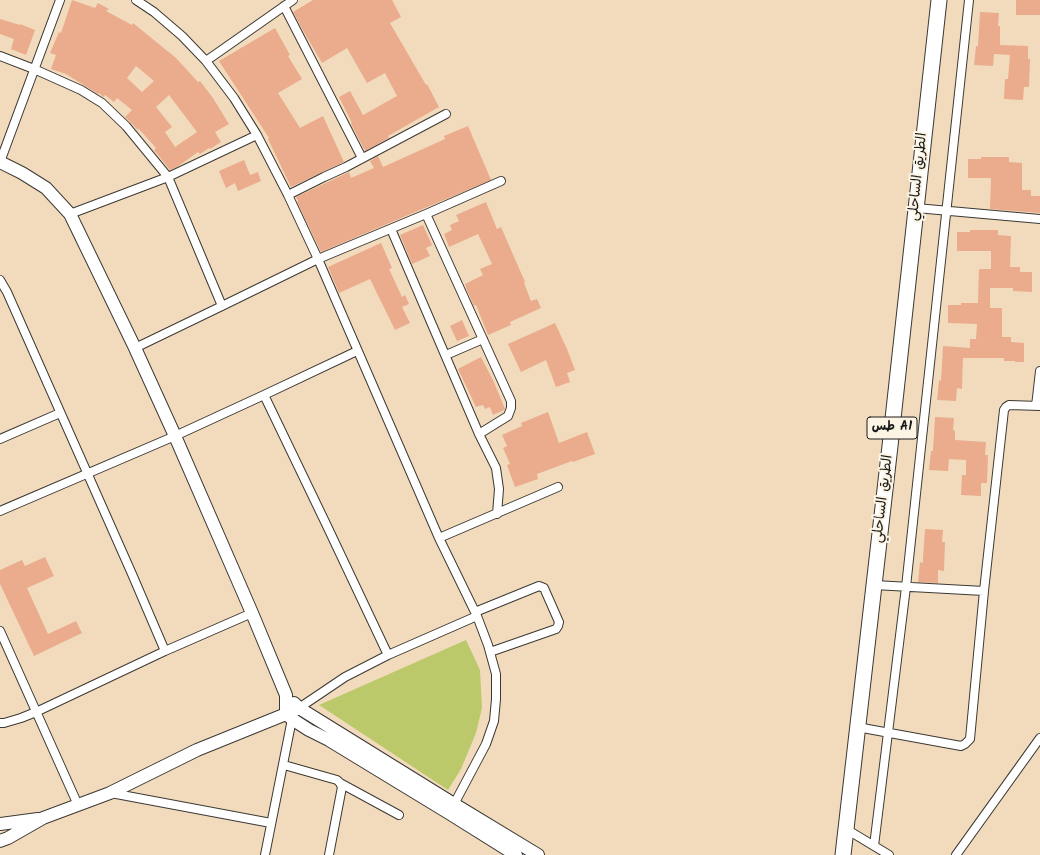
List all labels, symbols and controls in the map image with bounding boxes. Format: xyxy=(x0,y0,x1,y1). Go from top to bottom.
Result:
street label: الطريق الساحلي xyxy=(906,132,932,222)
road number: طس A1 xyxy=(867,417,917,439)
street label: الطريق الساحلي xyxy=(870,454,898,544)

